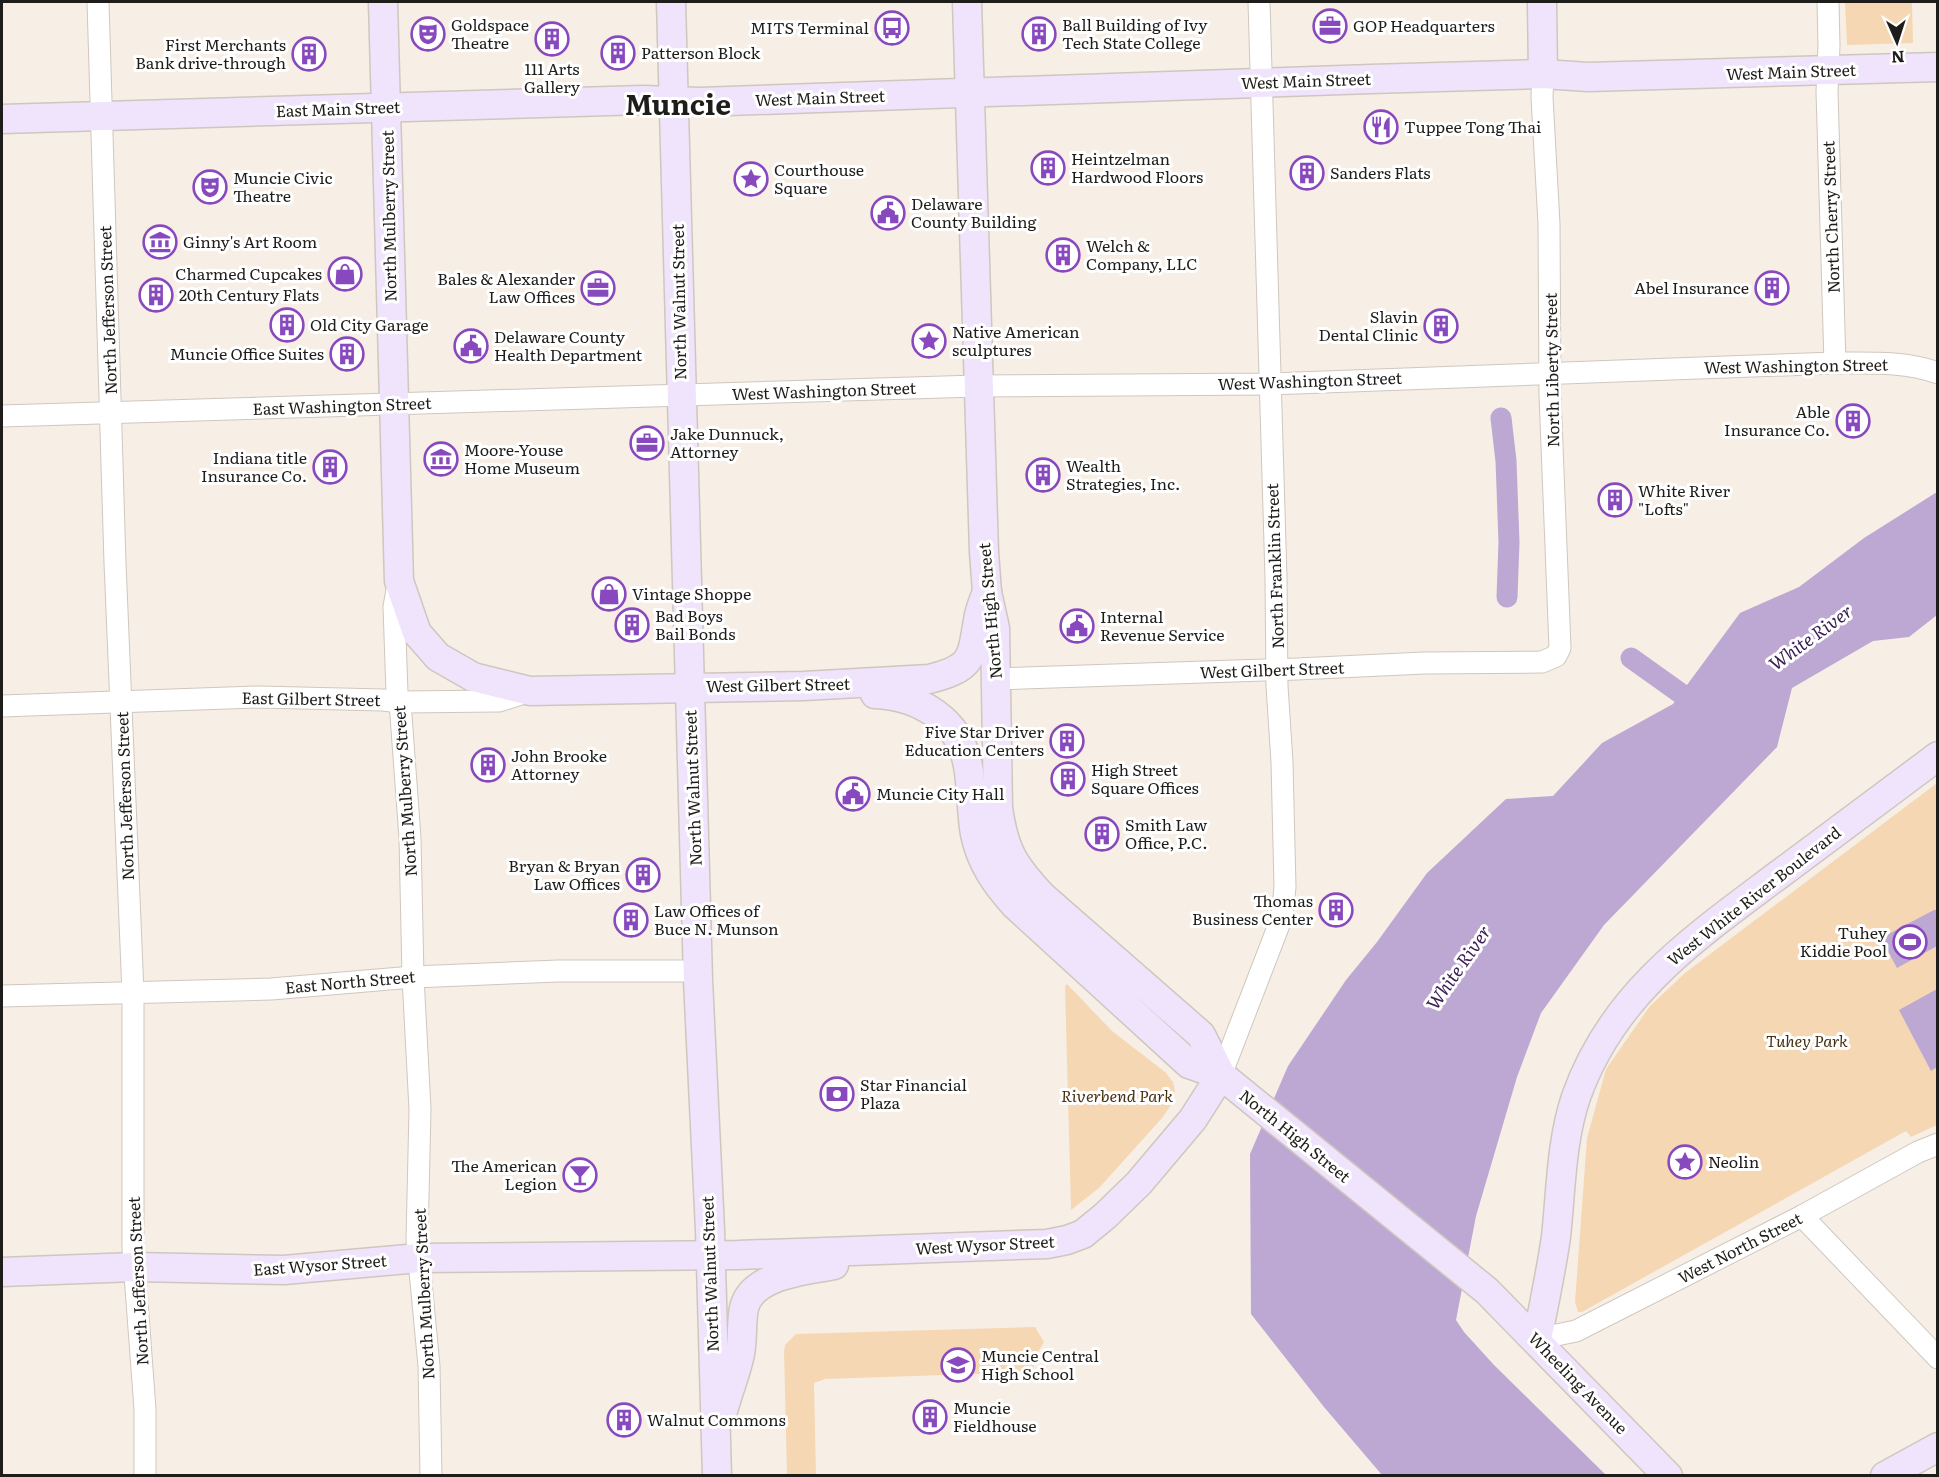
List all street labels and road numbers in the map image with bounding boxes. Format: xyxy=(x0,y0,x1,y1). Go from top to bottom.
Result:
street label: West Main Street xyxy=(1726,57,1857,85)
street label: West Main Street xyxy=(1241,66,1372,94)
street label: West Main Street xyxy=(755,83,886,111)
street label: East Main Street xyxy=(275,94,401,122)
street label: North Mulberry Street xyxy=(374,130,401,302)
street label: North Cherry Street xyxy=(1815,140,1845,294)
street label: North Walnut Street xyxy=(665,223,691,380)
street label: North Jefferson Street xyxy=(92,225,122,395)
street label: North Liberty Street xyxy=(1538,292,1564,448)
street label: West Washington Street xyxy=(1704,351,1889,379)
street label: West Washington Street xyxy=(1217,365,1403,395)
street label: West Washington Street xyxy=(731,375,917,405)
street label: East Washington Street xyxy=(252,390,432,420)
street label: North Franklin Street xyxy=(1259,482,1289,649)
street label: North High Street xyxy=(971,541,1007,680)
street label: West Gilbert Street xyxy=(1199,654,1345,684)
street label: West Gilbert Street xyxy=(706,671,851,697)
street label: East Gilbert Street xyxy=(241,685,381,711)
street label: North Mulberry Street xyxy=(386,704,422,877)
street label: North Walnut Street xyxy=(677,709,707,866)
street label: North Jefferson Street xyxy=(109,711,139,881)
street label: West White River Boulevard xyxy=(1662,820,1845,971)
street label: East North Street xyxy=(284,963,417,999)
street label: North High Street xyxy=(1235,1083,1357,1188)
street label: North Jefferson Street xyxy=(121,1195,153,1366)
street label: North Walnut Street xyxy=(694,1195,724,1352)
street label: West North Street xyxy=(1673,1205,1806,1289)
street label: North Mulberry Street xyxy=(407,1207,439,1380)
street label: West Wysor Street xyxy=(915,1228,1056,1260)
street label: East Wysor Street xyxy=(252,1247,388,1281)
street label: Wheeling Avenue xyxy=(1524,1326,1634,1439)

